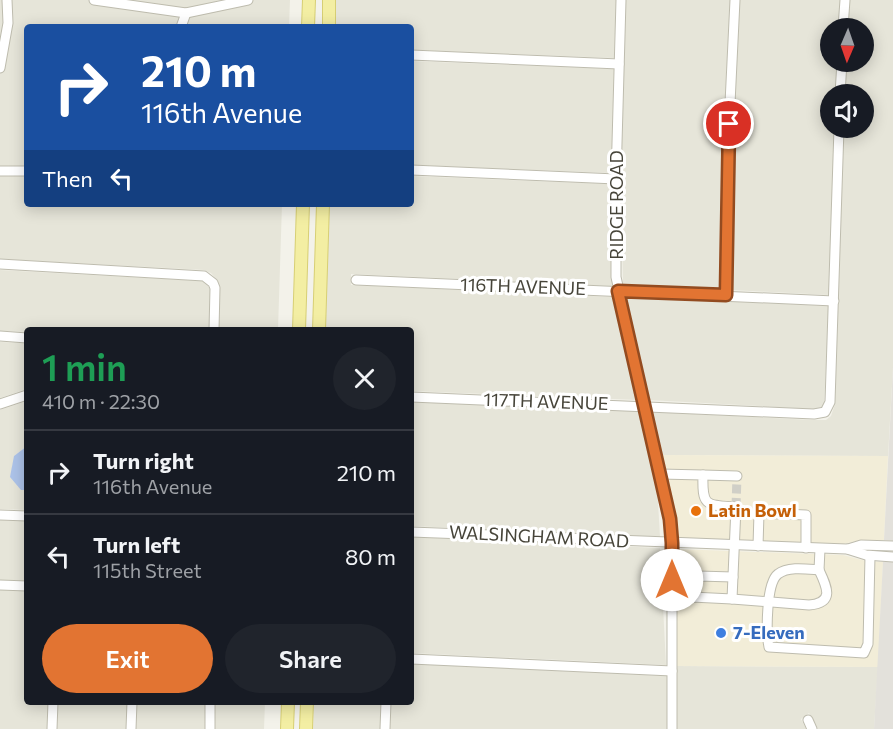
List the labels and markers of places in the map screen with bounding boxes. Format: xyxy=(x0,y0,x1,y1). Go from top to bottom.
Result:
pin xyxy=(703,98,754,149)
place label: Latin Bowl xyxy=(708,499,797,521)
marker: Latin Bowl xyxy=(689,504,703,518)
place label: 7-Eleven xyxy=(733,621,805,643)
marker: 7-Eleven xyxy=(714,626,728,640)

